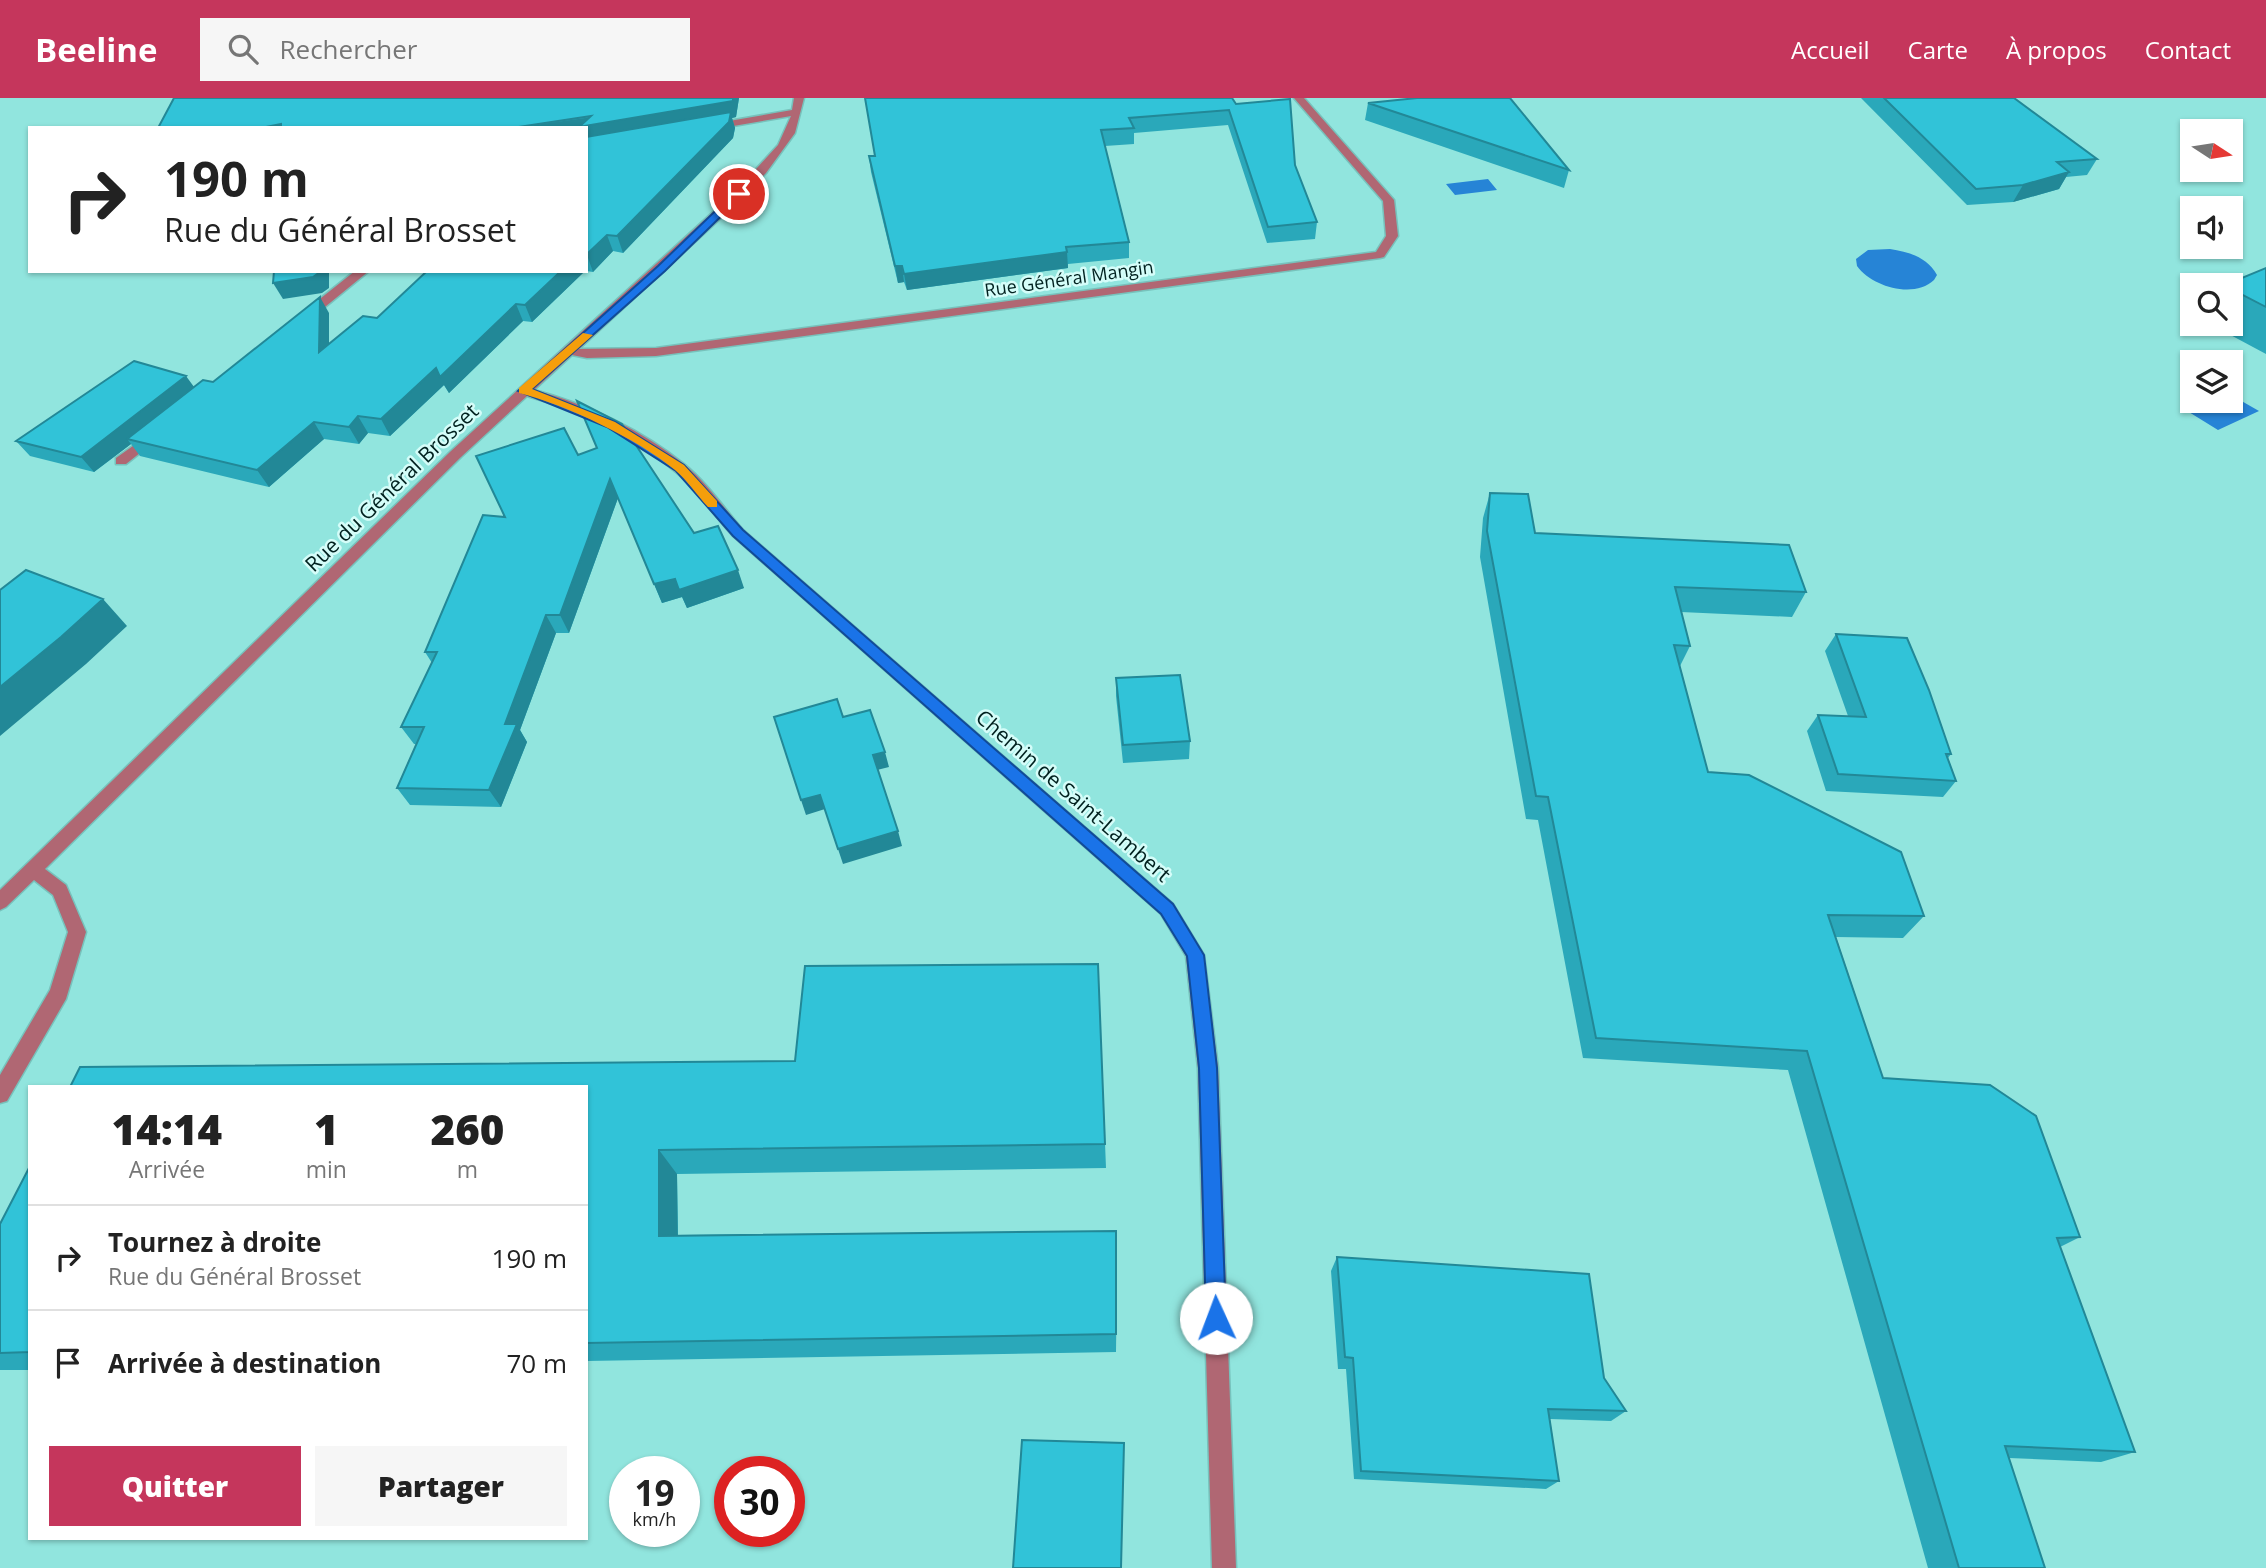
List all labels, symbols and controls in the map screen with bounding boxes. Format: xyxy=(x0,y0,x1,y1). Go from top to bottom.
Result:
search box xyxy=(200,18,690,81)
text: Beeline xyxy=(35,27,158,72)
icon: search xyxy=(224,30,262,68)
text: Rechercher xyxy=(280,31,417,67)
text: Accueil xyxy=(1791,33,1870,66)
text: Carte xyxy=(1908,33,1968,66)
text: À propos xyxy=(2006,33,2107,66)
text: Contact xyxy=(2145,33,2231,66)
north arrow xyxy=(2180,119,2244,182)
map controls xyxy=(2180,119,2243,413)
text: 190 m xyxy=(164,145,309,211)
icon: right xyxy=(49,154,140,245)
pin xyxy=(709,164,769,224)
icon: arrive xyxy=(720,175,758,213)
button: sound xyxy=(2180,196,2243,259)
text: Rue du Général Brosset xyxy=(164,208,516,251)
street label: Rue Général Mangin xyxy=(983,254,1155,302)
button: search xyxy=(2180,273,2243,336)
button: layers xyxy=(2180,350,2243,413)
street label: Rue du Général Brosset xyxy=(298,397,484,578)
street label: Chemin de Saint-Lambert xyxy=(970,703,1177,888)
text: 14:14 xyxy=(112,1100,222,1157)
text: 1 xyxy=(314,1100,339,1157)
text: 260 xyxy=(431,1100,504,1157)
text: Arrivée xyxy=(129,1153,205,1185)
text: min xyxy=(306,1153,347,1185)
text: m xyxy=(457,1153,478,1185)
text: Tournez à droite xyxy=(108,1224,321,1260)
icon: right xyxy=(49,1239,87,1277)
text: 190 m xyxy=(492,1240,567,1276)
text: Rue du Général Brosset xyxy=(108,1260,361,1292)
position arrow xyxy=(1179,1281,1253,1355)
icon: arrive xyxy=(49,1344,87,1382)
text: Arrivée à destination xyxy=(108,1345,381,1381)
text: 70 m xyxy=(506,1345,567,1381)
button: Quitter xyxy=(49,1446,301,1526)
button: Partager xyxy=(315,1446,567,1526)
speed limit sign: 30 xyxy=(714,1456,805,1547)
text: 19 xyxy=(634,1469,675,1516)
text: km/h xyxy=(633,1507,676,1531)

